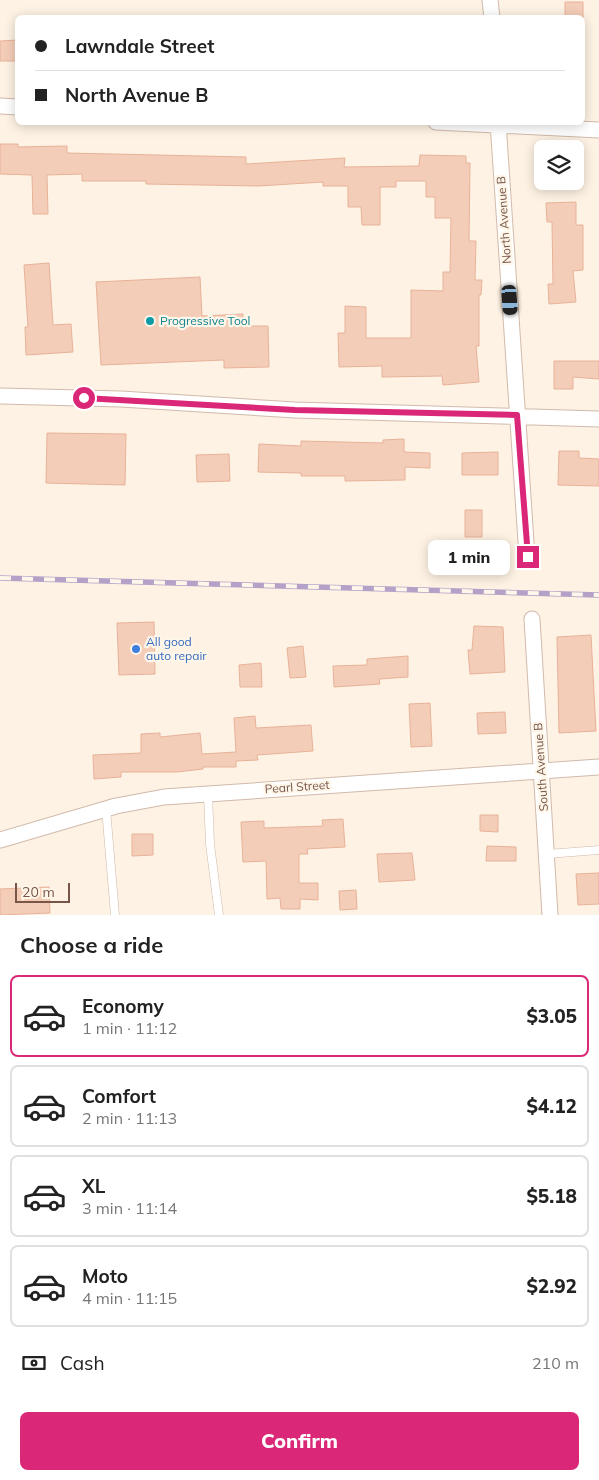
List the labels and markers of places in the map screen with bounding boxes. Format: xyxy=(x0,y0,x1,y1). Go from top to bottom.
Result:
place label: Progressive Tool xyxy=(160,313,250,328)
marker: Progressive Tool xyxy=(144,315,156,327)
place label: All good auto repair xyxy=(146,634,207,663)
marker: All good auto repair xyxy=(130,643,142,655)

